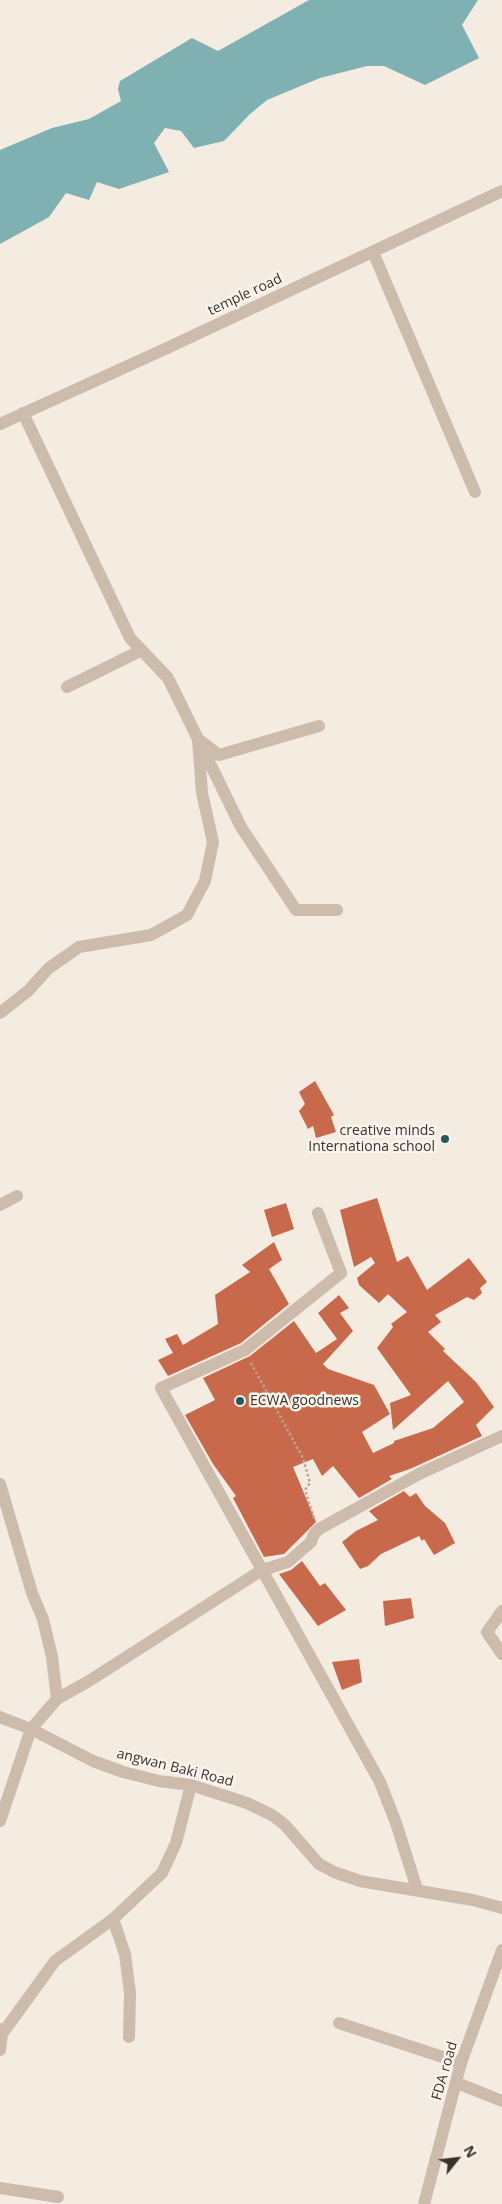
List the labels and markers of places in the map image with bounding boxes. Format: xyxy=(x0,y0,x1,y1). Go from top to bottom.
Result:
place label: creative minds Internationa school xyxy=(308,1123,435,1156)
marker: creative minds Internationa school xyxy=(439,1133,451,1145)
place label: ECWA goodnews xyxy=(250,1393,359,1409)
marker: ECWA goodnews xyxy=(234,1395,246,1407)

